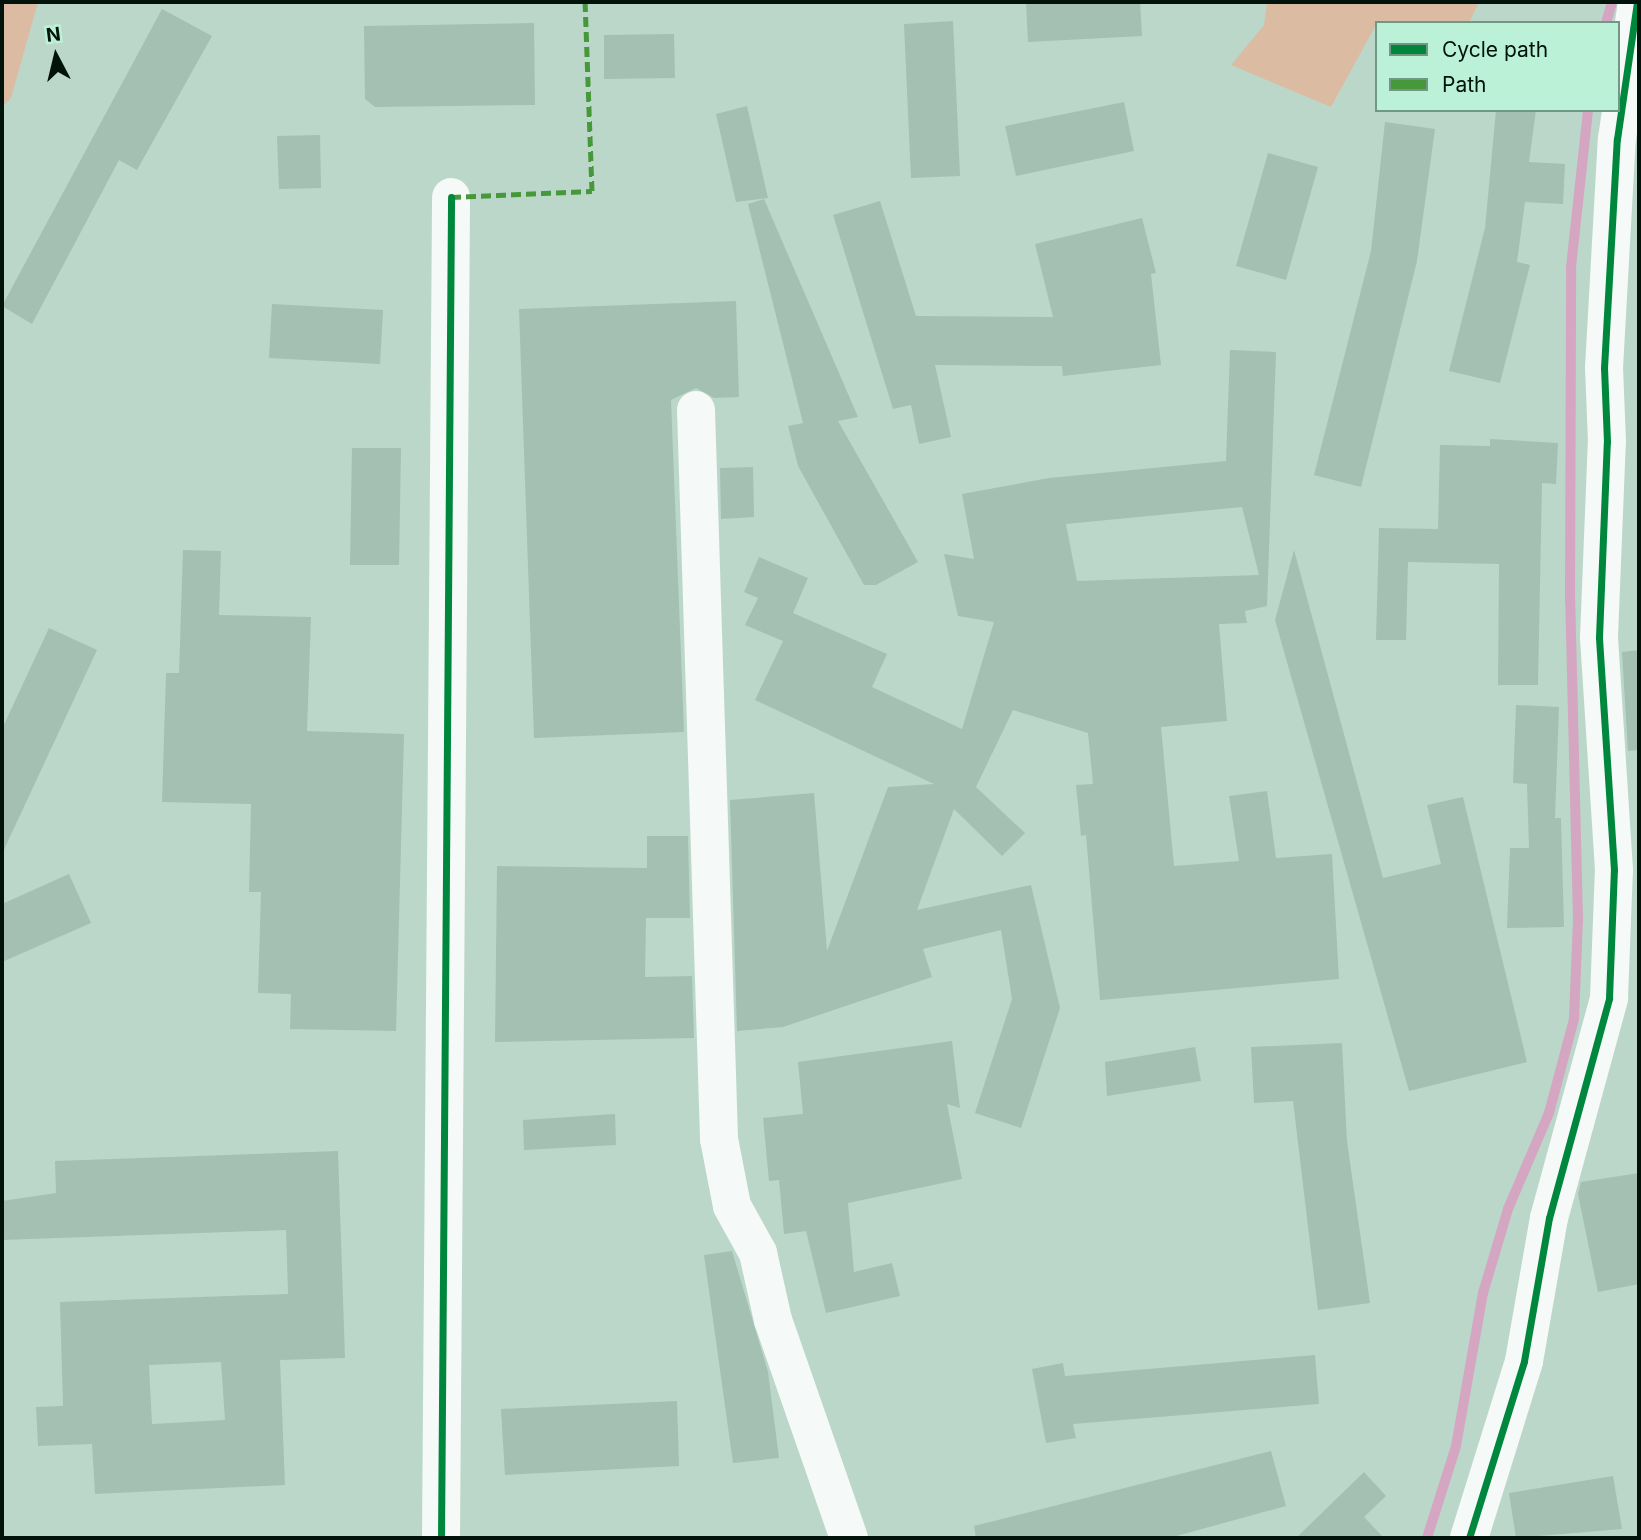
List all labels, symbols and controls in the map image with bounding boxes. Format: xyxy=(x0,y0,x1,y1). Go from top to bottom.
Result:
north arrow xyxy=(21,21,91,91)
legend xyxy=(1375,21,1620,112)
text: N xyxy=(45,22,62,47)
text: Cycle path xyxy=(1442,37,1548,62)
text: Path xyxy=(1442,72,1487,97)

